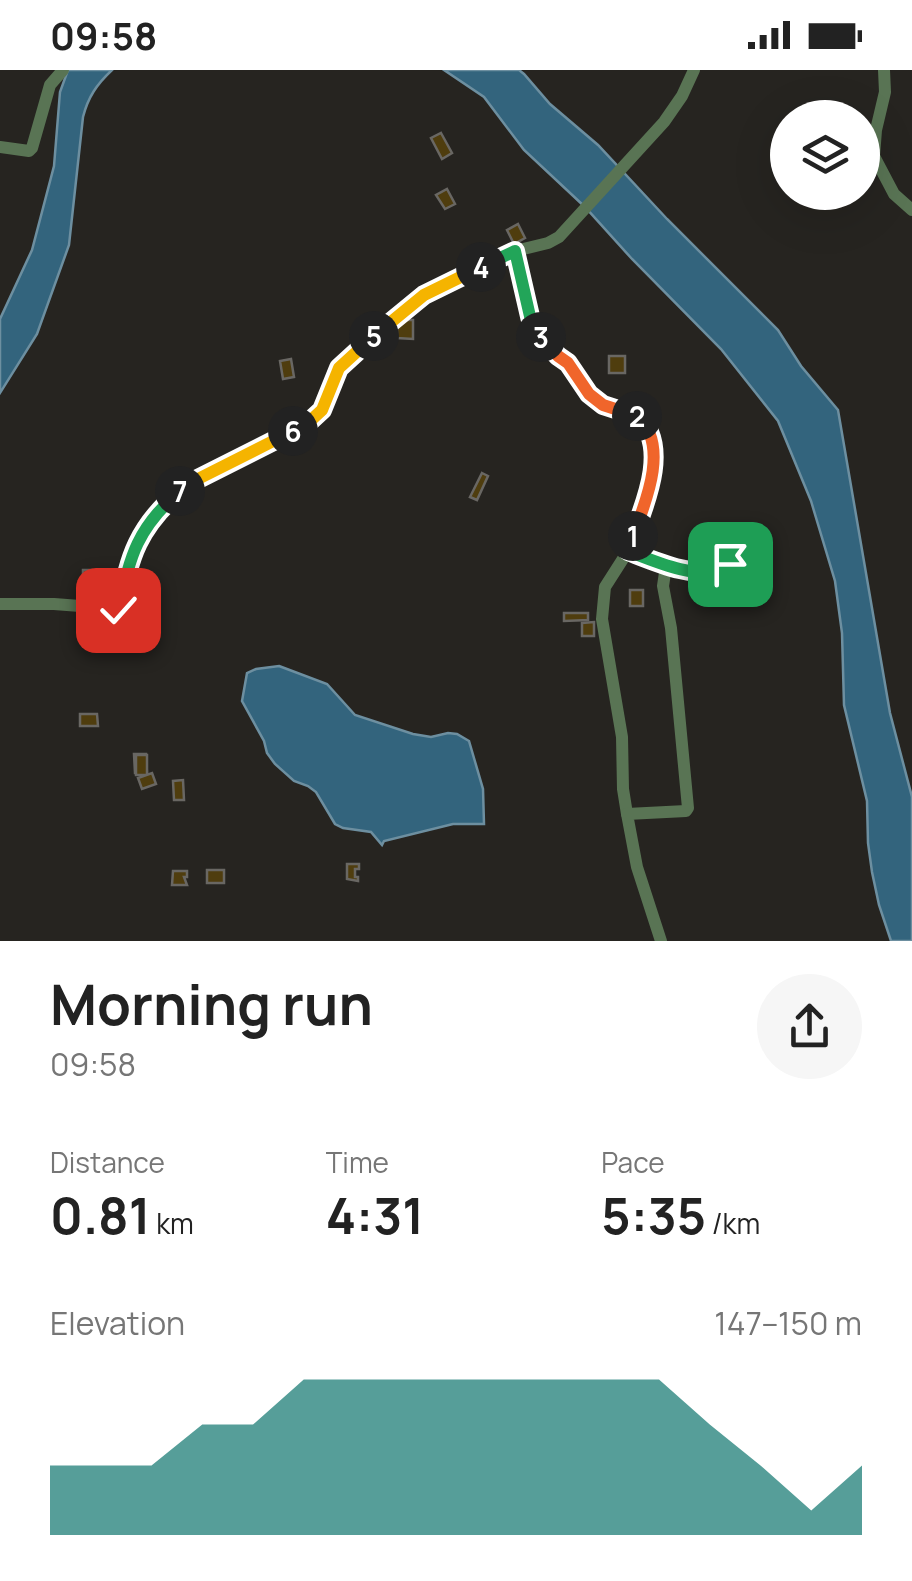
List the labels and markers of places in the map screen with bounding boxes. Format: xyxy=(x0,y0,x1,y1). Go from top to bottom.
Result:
pin: 4 xyxy=(456,242,506,292)
pin: 5 xyxy=(349,311,399,361)
pin: 3 xyxy=(516,312,566,362)
pin: 2 xyxy=(612,391,662,441)
pin: 6 xyxy=(268,406,318,456)
pin: 7 xyxy=(155,466,205,516)
pin: 1 xyxy=(608,511,658,561)
pin xyxy=(688,522,773,607)
pin xyxy=(76,568,161,653)

